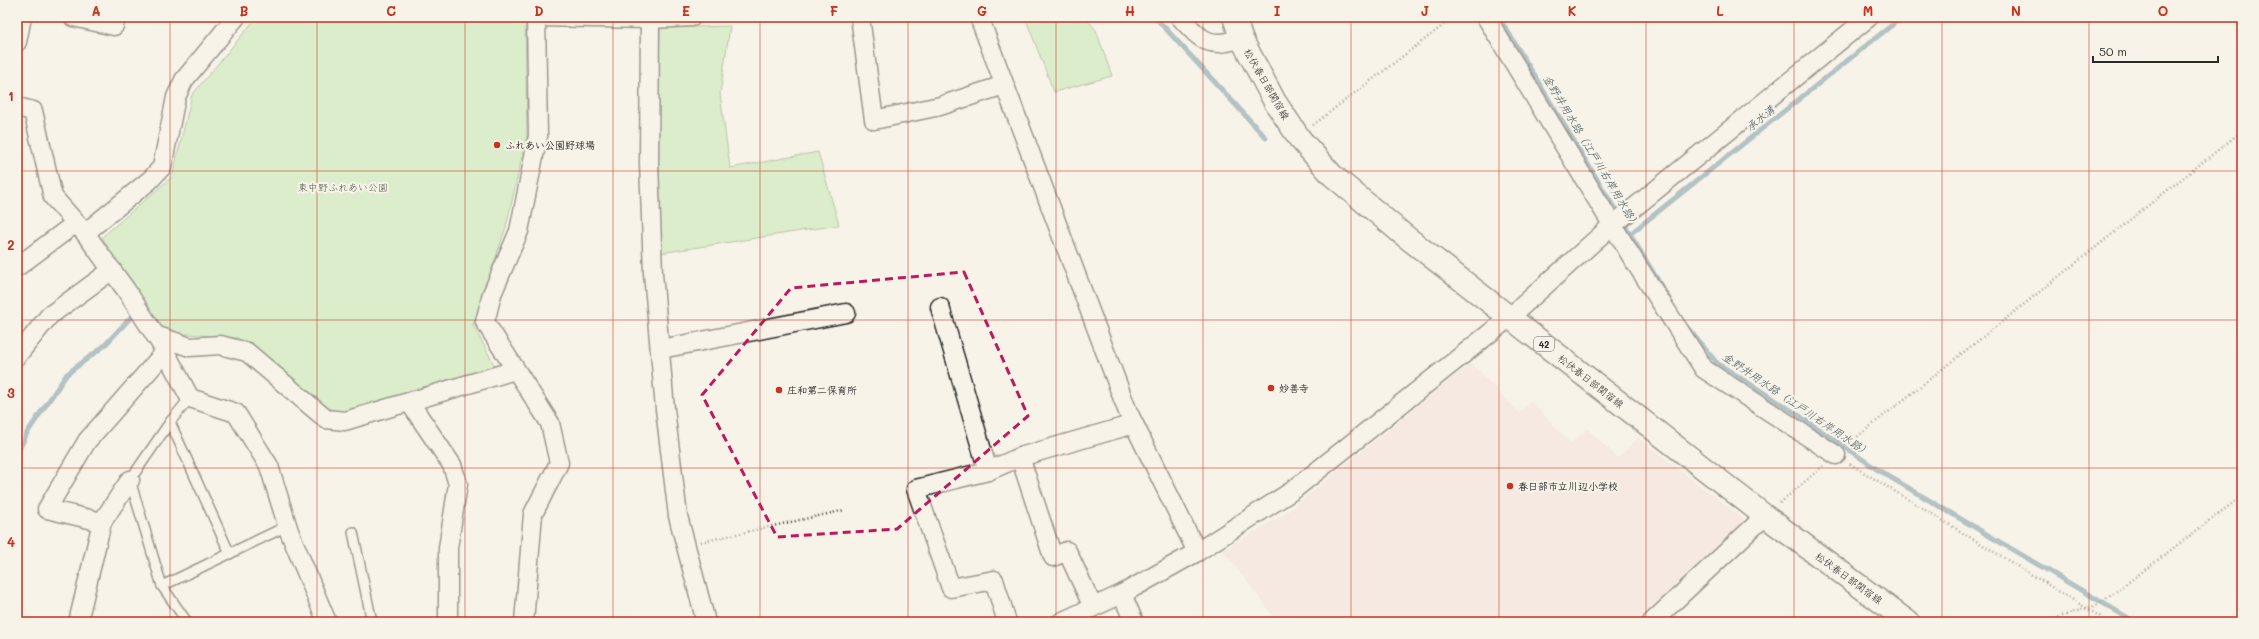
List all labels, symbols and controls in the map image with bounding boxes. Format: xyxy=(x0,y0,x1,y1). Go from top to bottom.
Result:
text: A xyxy=(91,2,101,19)
text: B xyxy=(240,2,249,19)
text: C xyxy=(386,2,396,19)
text: D xyxy=(534,2,544,19)
text: E xyxy=(682,2,690,19)
text: F xyxy=(830,2,838,19)
text: G xyxy=(977,2,987,19)
text: H xyxy=(1125,2,1135,19)
text: I xyxy=(1274,2,1281,19)
text: J xyxy=(1421,2,1429,19)
text: K xyxy=(1568,2,1577,19)
text: L xyxy=(1716,2,1724,19)
text: M xyxy=(1863,2,1873,19)
text: N xyxy=(2011,2,2021,19)
text: O xyxy=(2158,2,2168,19)
scale bar xyxy=(2093,38,2218,64)
text: 50 m xyxy=(2099,43,2127,59)
street label: 松伏春日部関宿線 xyxy=(1241,46,1293,122)
water label: 金野井用水路（江戸川右岸用水路） xyxy=(1540,72,1644,230)
text: 1 xyxy=(8,87,14,104)
water label: 承水溝 xyxy=(1742,101,1778,134)
place label: ふれあい公園野球場 xyxy=(505,138,595,152)
marker: ふれあい公園野球場 xyxy=(492,140,502,150)
park label: 東中野ふれあい公園 xyxy=(298,180,388,194)
text: 2 xyxy=(7,236,15,253)
road number: 42 xyxy=(1534,337,1554,351)
water label: 金野井用水路（江戸川右岸用水路） xyxy=(1720,349,1874,459)
street label: 松伏春日部関宿線 xyxy=(1555,351,1627,411)
place label: 妙善寺 xyxy=(1279,381,1309,395)
place label: 庄和第二保育所 xyxy=(787,383,857,397)
marker: 妙善寺 xyxy=(1266,383,1276,393)
text: 3 xyxy=(7,384,15,401)
marker: 庄和第二保育所 xyxy=(774,385,784,395)
place label: 春日部市立川辺小学校 xyxy=(1518,479,1618,493)
marker: 春日部市立川辺小学校 xyxy=(1505,481,1515,491)
text: 4 xyxy=(7,533,15,550)
street label: 松伏春日部関宿線 xyxy=(1813,549,1885,607)

